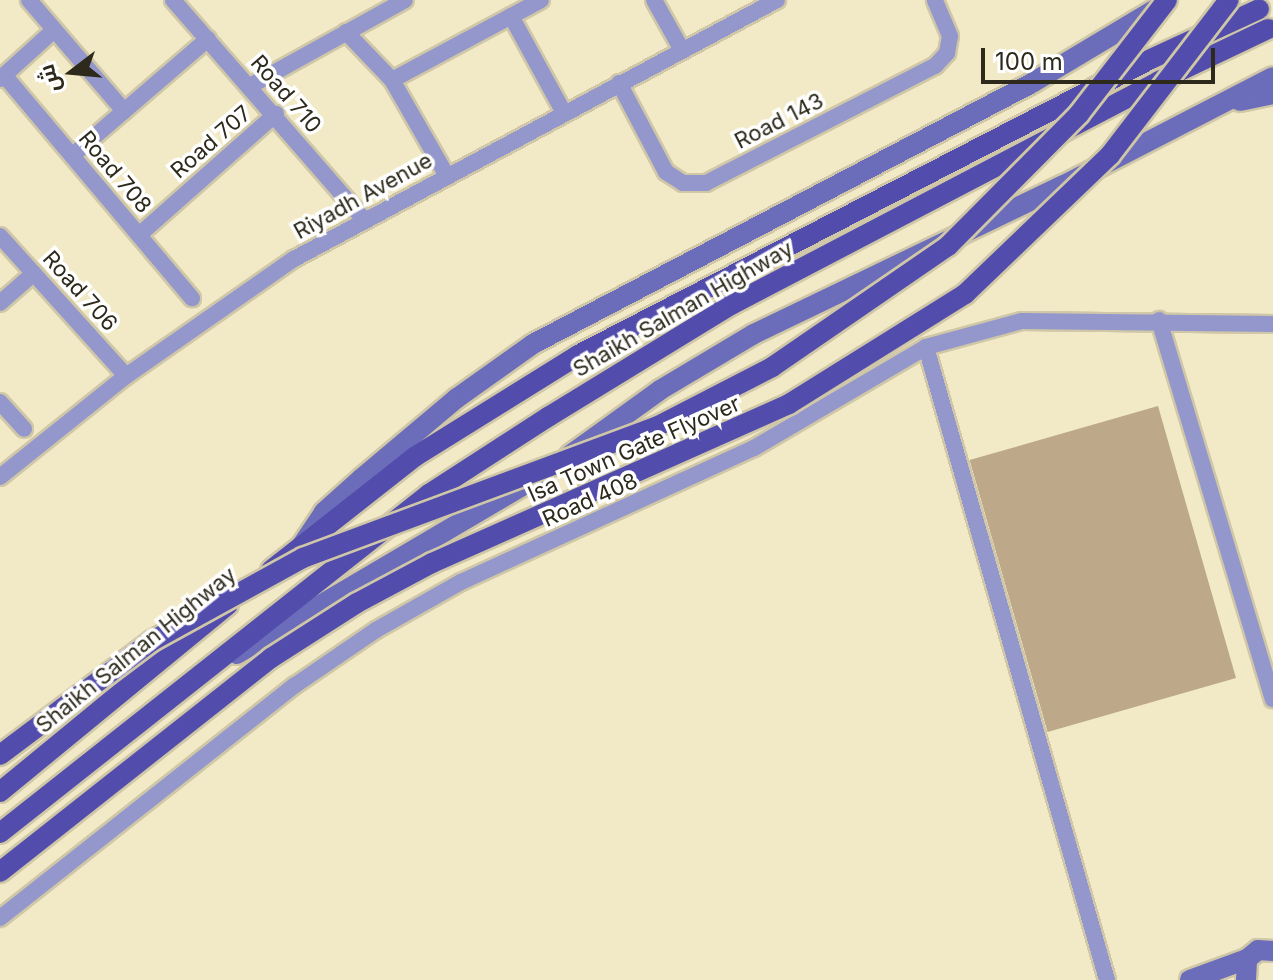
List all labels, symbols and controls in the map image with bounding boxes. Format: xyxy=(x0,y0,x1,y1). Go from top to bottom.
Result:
north arrow xyxy=(32,32,112,112)
scale bar xyxy=(985,32,1219,82)
text: 100 m xyxy=(995,47,1063,76)
street label: Road 710 xyxy=(245,50,327,138)
text: ش xyxy=(33,61,65,96)
street label: Road 143 xyxy=(730,87,828,155)
street label: Road 707 xyxy=(166,100,256,184)
street label: Road 708 xyxy=(73,126,157,218)
street label: Riyadh Avenue xyxy=(289,147,437,245)
street label: Shaikh Salman Highway xyxy=(568,235,798,383)
street label: Road 706 xyxy=(37,245,123,337)
street label: Isa Town Gate Flyover xyxy=(524,390,744,508)
street label: Road 408 xyxy=(539,467,641,533)
street label: Shaikh Salman Highway xyxy=(31,561,241,739)

